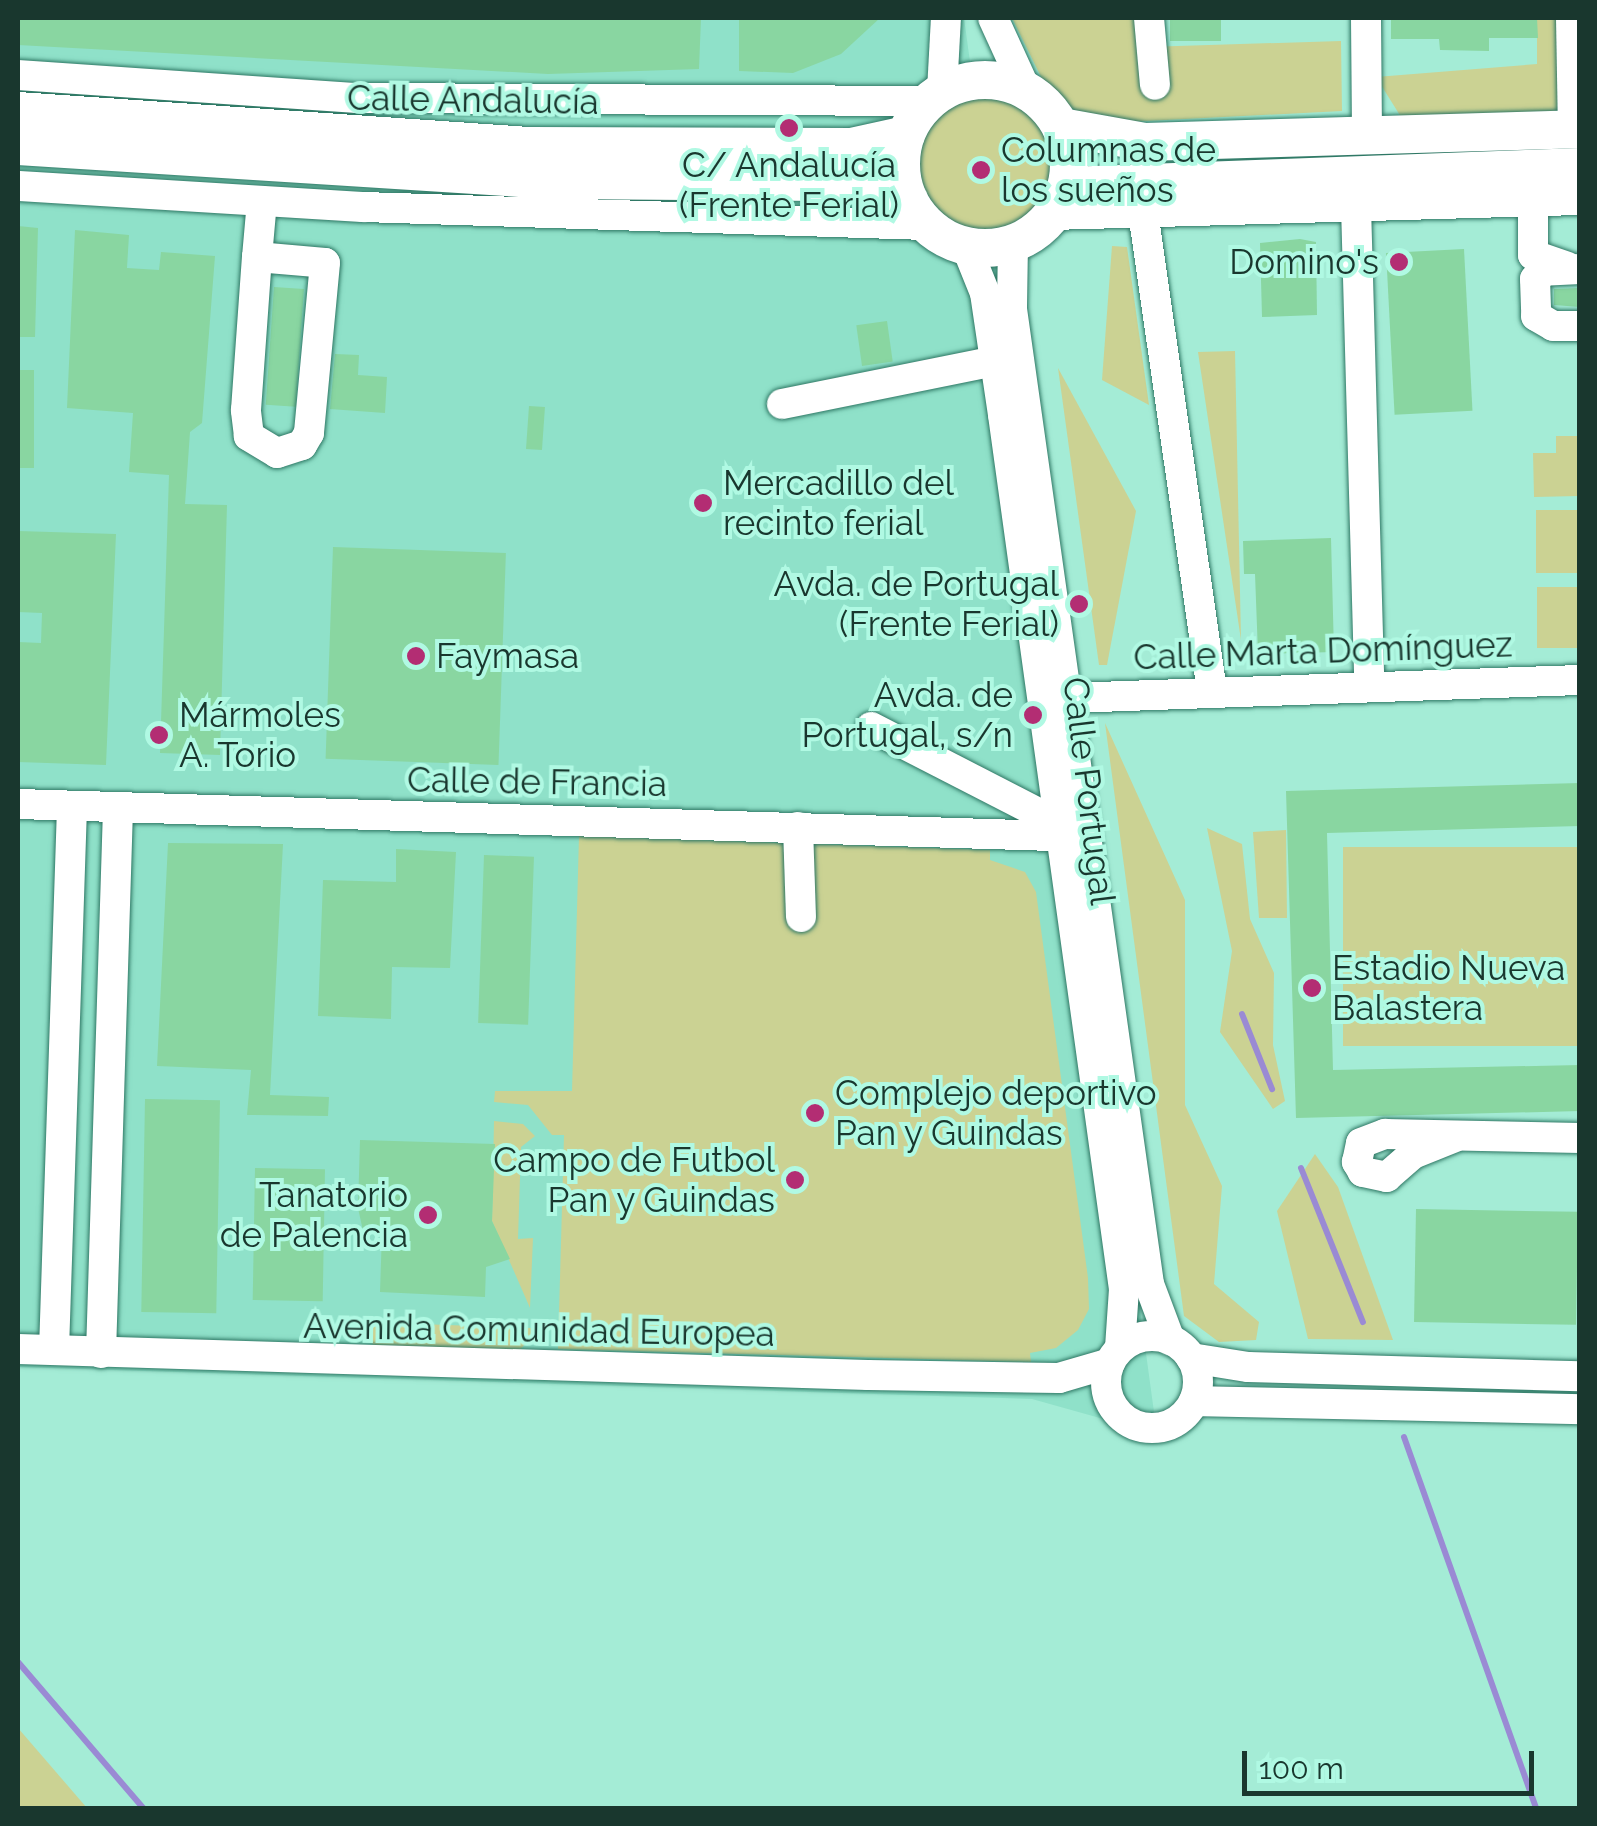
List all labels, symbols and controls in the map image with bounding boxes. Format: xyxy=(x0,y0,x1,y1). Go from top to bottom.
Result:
street label: Calle Andalucía xyxy=(346,77,600,123)
marker: C/ Andalucía (Frente Ferial) xyxy=(778,117,800,139)
place label: Columnas de los sueños xyxy=(1001,129,1216,211)
place label: C/ Andalucía (Frente Ferial) xyxy=(679,144,899,226)
marker: Columnas de los sueños xyxy=(970,159,992,181)
place label: Domino's xyxy=(1229,241,1379,283)
marker: Domino's xyxy=(1388,251,1410,273)
place label: Mercadillo del recinto ferial xyxy=(723,462,954,544)
marker: Mercadillo del recinto ferial xyxy=(692,492,714,514)
place label: Avda. de Portugal (Frente Ferial) xyxy=(774,563,1059,645)
marker: Avda. de Portugal (Frente Ferial) xyxy=(1068,593,1090,615)
street label: Calle Marta Domínguez xyxy=(1133,623,1513,679)
place label: Faymasa xyxy=(436,635,579,677)
marker: Faymasa xyxy=(405,645,427,667)
place label: Avda. de Portugal, s/n xyxy=(801,674,1013,756)
street label: Calle Portugal xyxy=(1054,675,1124,907)
place label: Mármoles A. Torio xyxy=(179,694,341,776)
marker: Avda. de Portugal, s/n xyxy=(1022,704,1044,726)
marker: Mármoles A. Torio xyxy=(148,724,170,746)
street label: Calle de Francia xyxy=(407,759,667,805)
place label: Estadio Nueva Balastera xyxy=(1332,947,1565,1029)
marker: Estadio Nueva Balastera xyxy=(1301,977,1323,999)
place label: Complejo deportivo Pan y Guindas xyxy=(835,1072,1157,1154)
marker: Complejo deportivo Pan y Guindas xyxy=(804,1102,826,1124)
place label: Campo de Futbol Pan y Guindas xyxy=(493,1139,775,1221)
marker: Campo de Futbol Pan y Guindas xyxy=(784,1169,806,1191)
place label: Tanatorio de Palencia xyxy=(220,1174,408,1256)
marker: Tanatorio de Palencia xyxy=(417,1204,439,1226)
street label: Avenida Comunidad Europea xyxy=(303,1305,775,1355)
scale bar xyxy=(1247,1731,1540,1793)
text: 100 m xyxy=(1259,1751,1344,1786)

